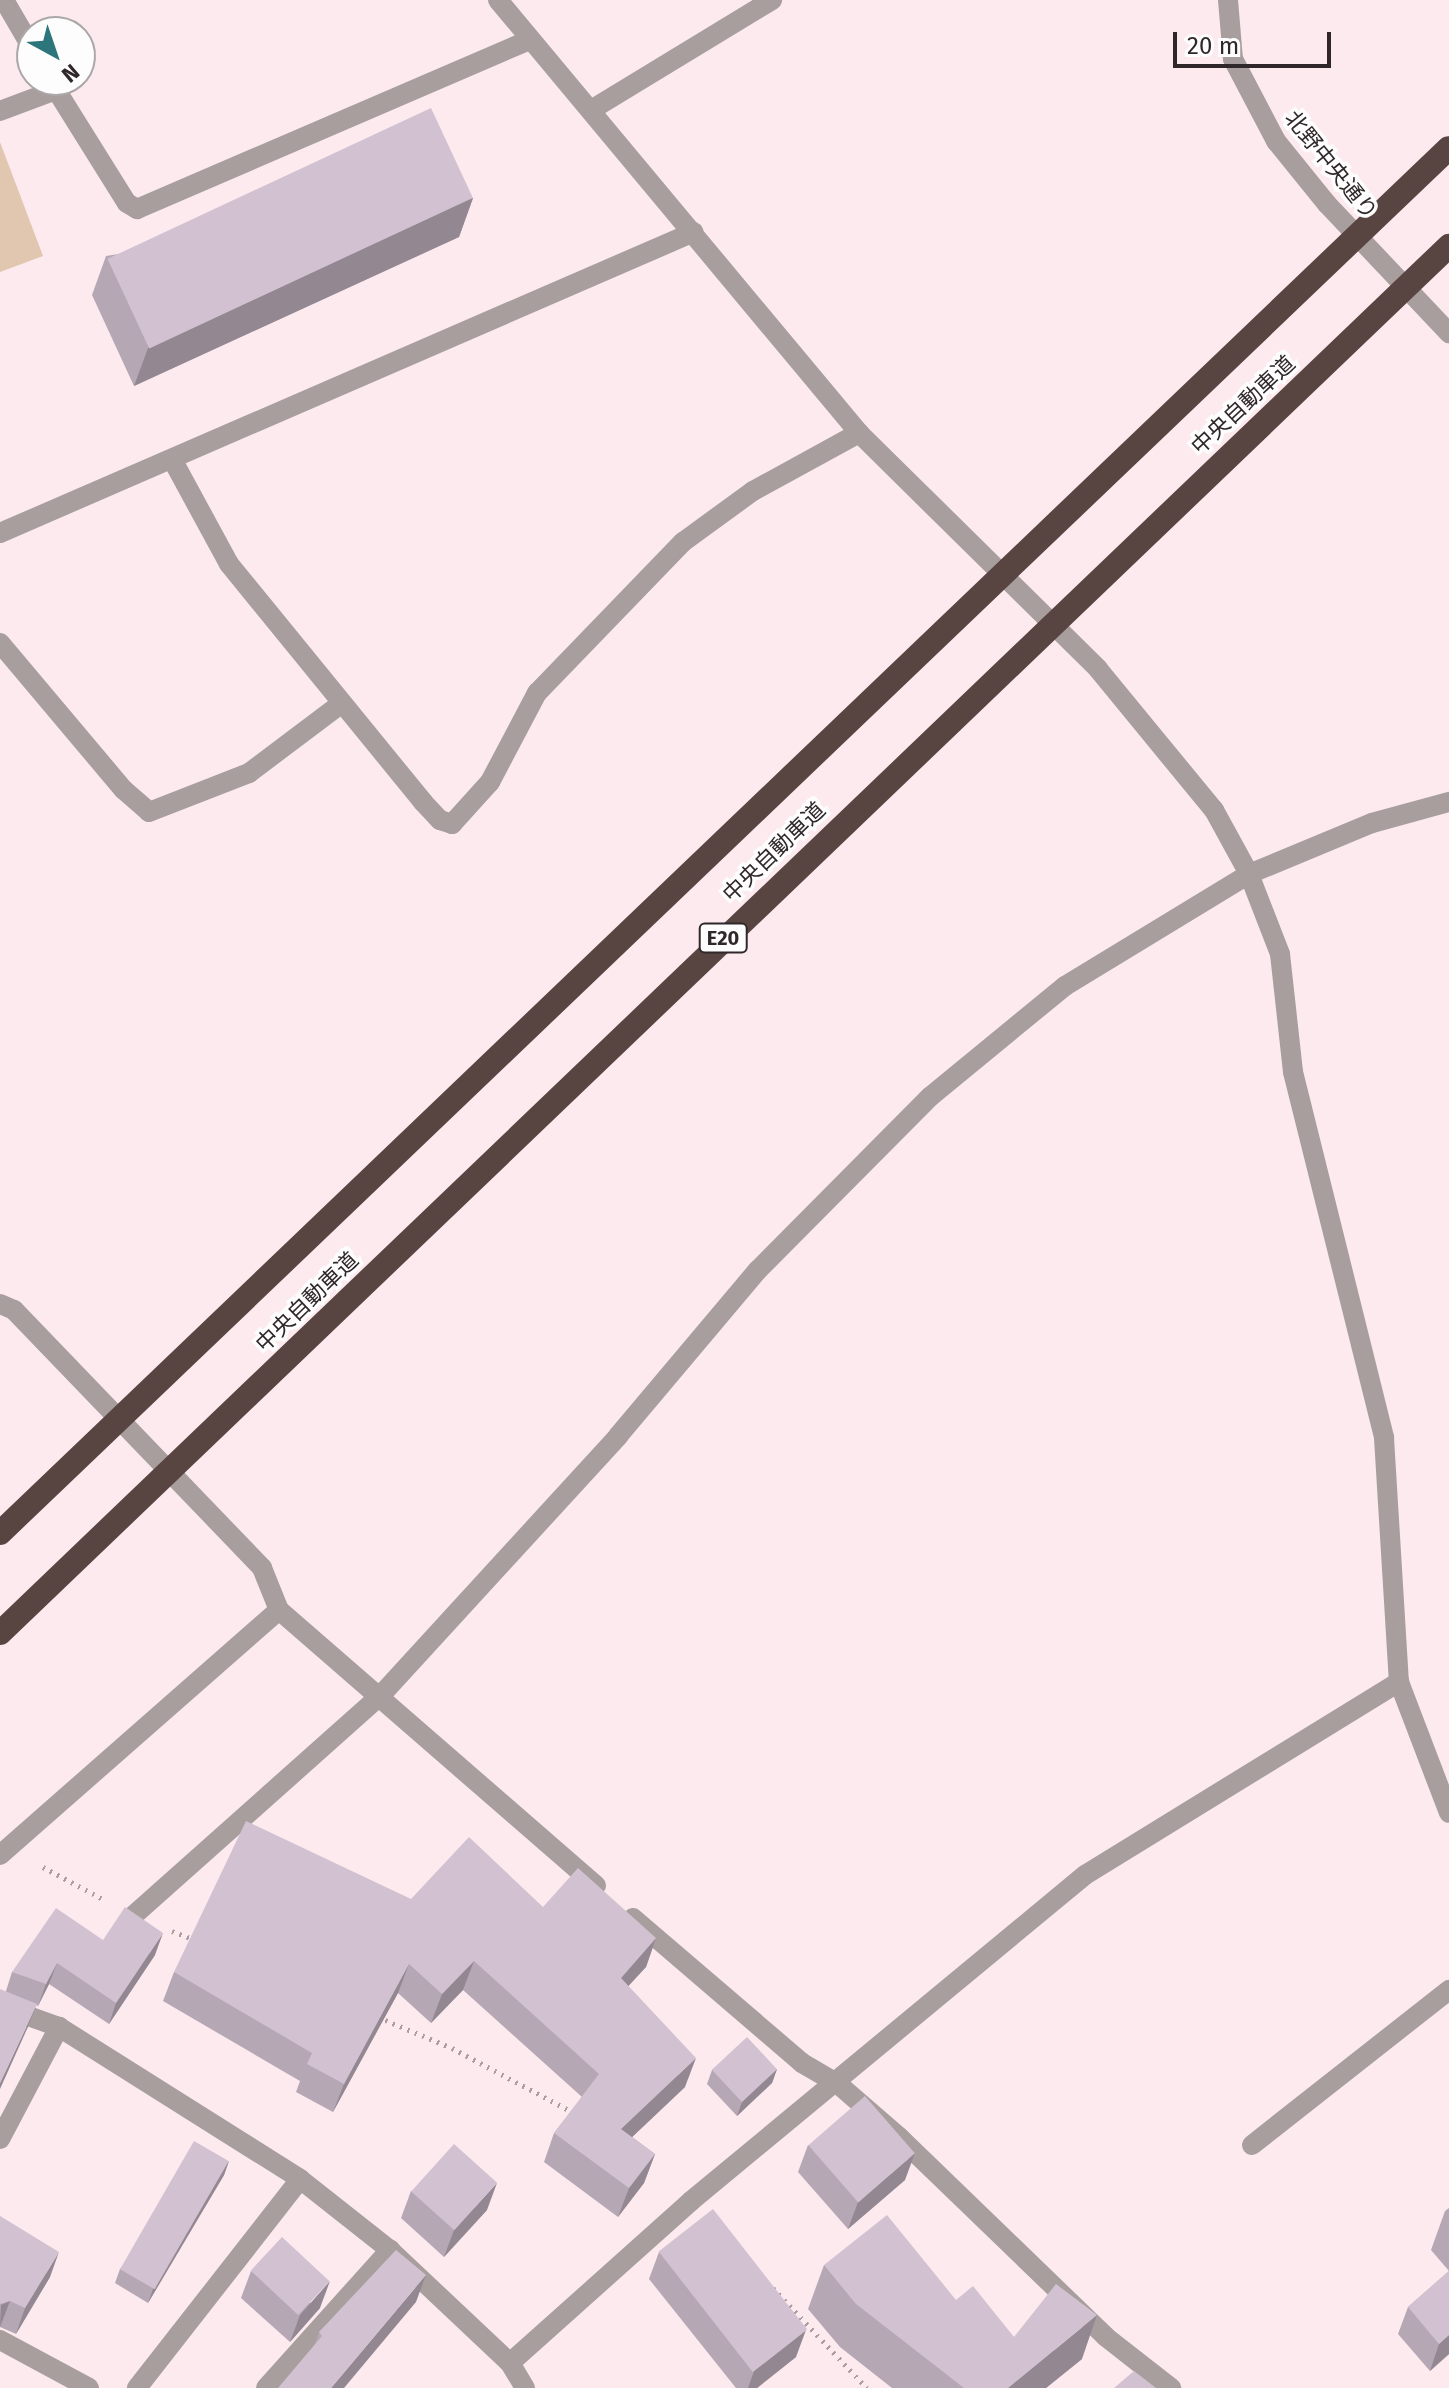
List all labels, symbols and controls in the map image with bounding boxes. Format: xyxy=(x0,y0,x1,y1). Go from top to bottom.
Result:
north arrow xyxy=(16,16,96,96)
scale bar xyxy=(1177,16,1335,66)
text: 20 m xyxy=(1187,32,1239,60)
text: N xyxy=(56,58,85,88)
street label: 北野中央通り xyxy=(1279,105,1383,225)
street label: 中央自動車道 xyxy=(1186,350,1300,460)
street label: 中央自動車道 xyxy=(717,797,831,907)
road number: E20 xyxy=(697,922,749,954)
street label: 中央自動車道 xyxy=(250,1247,364,1357)

